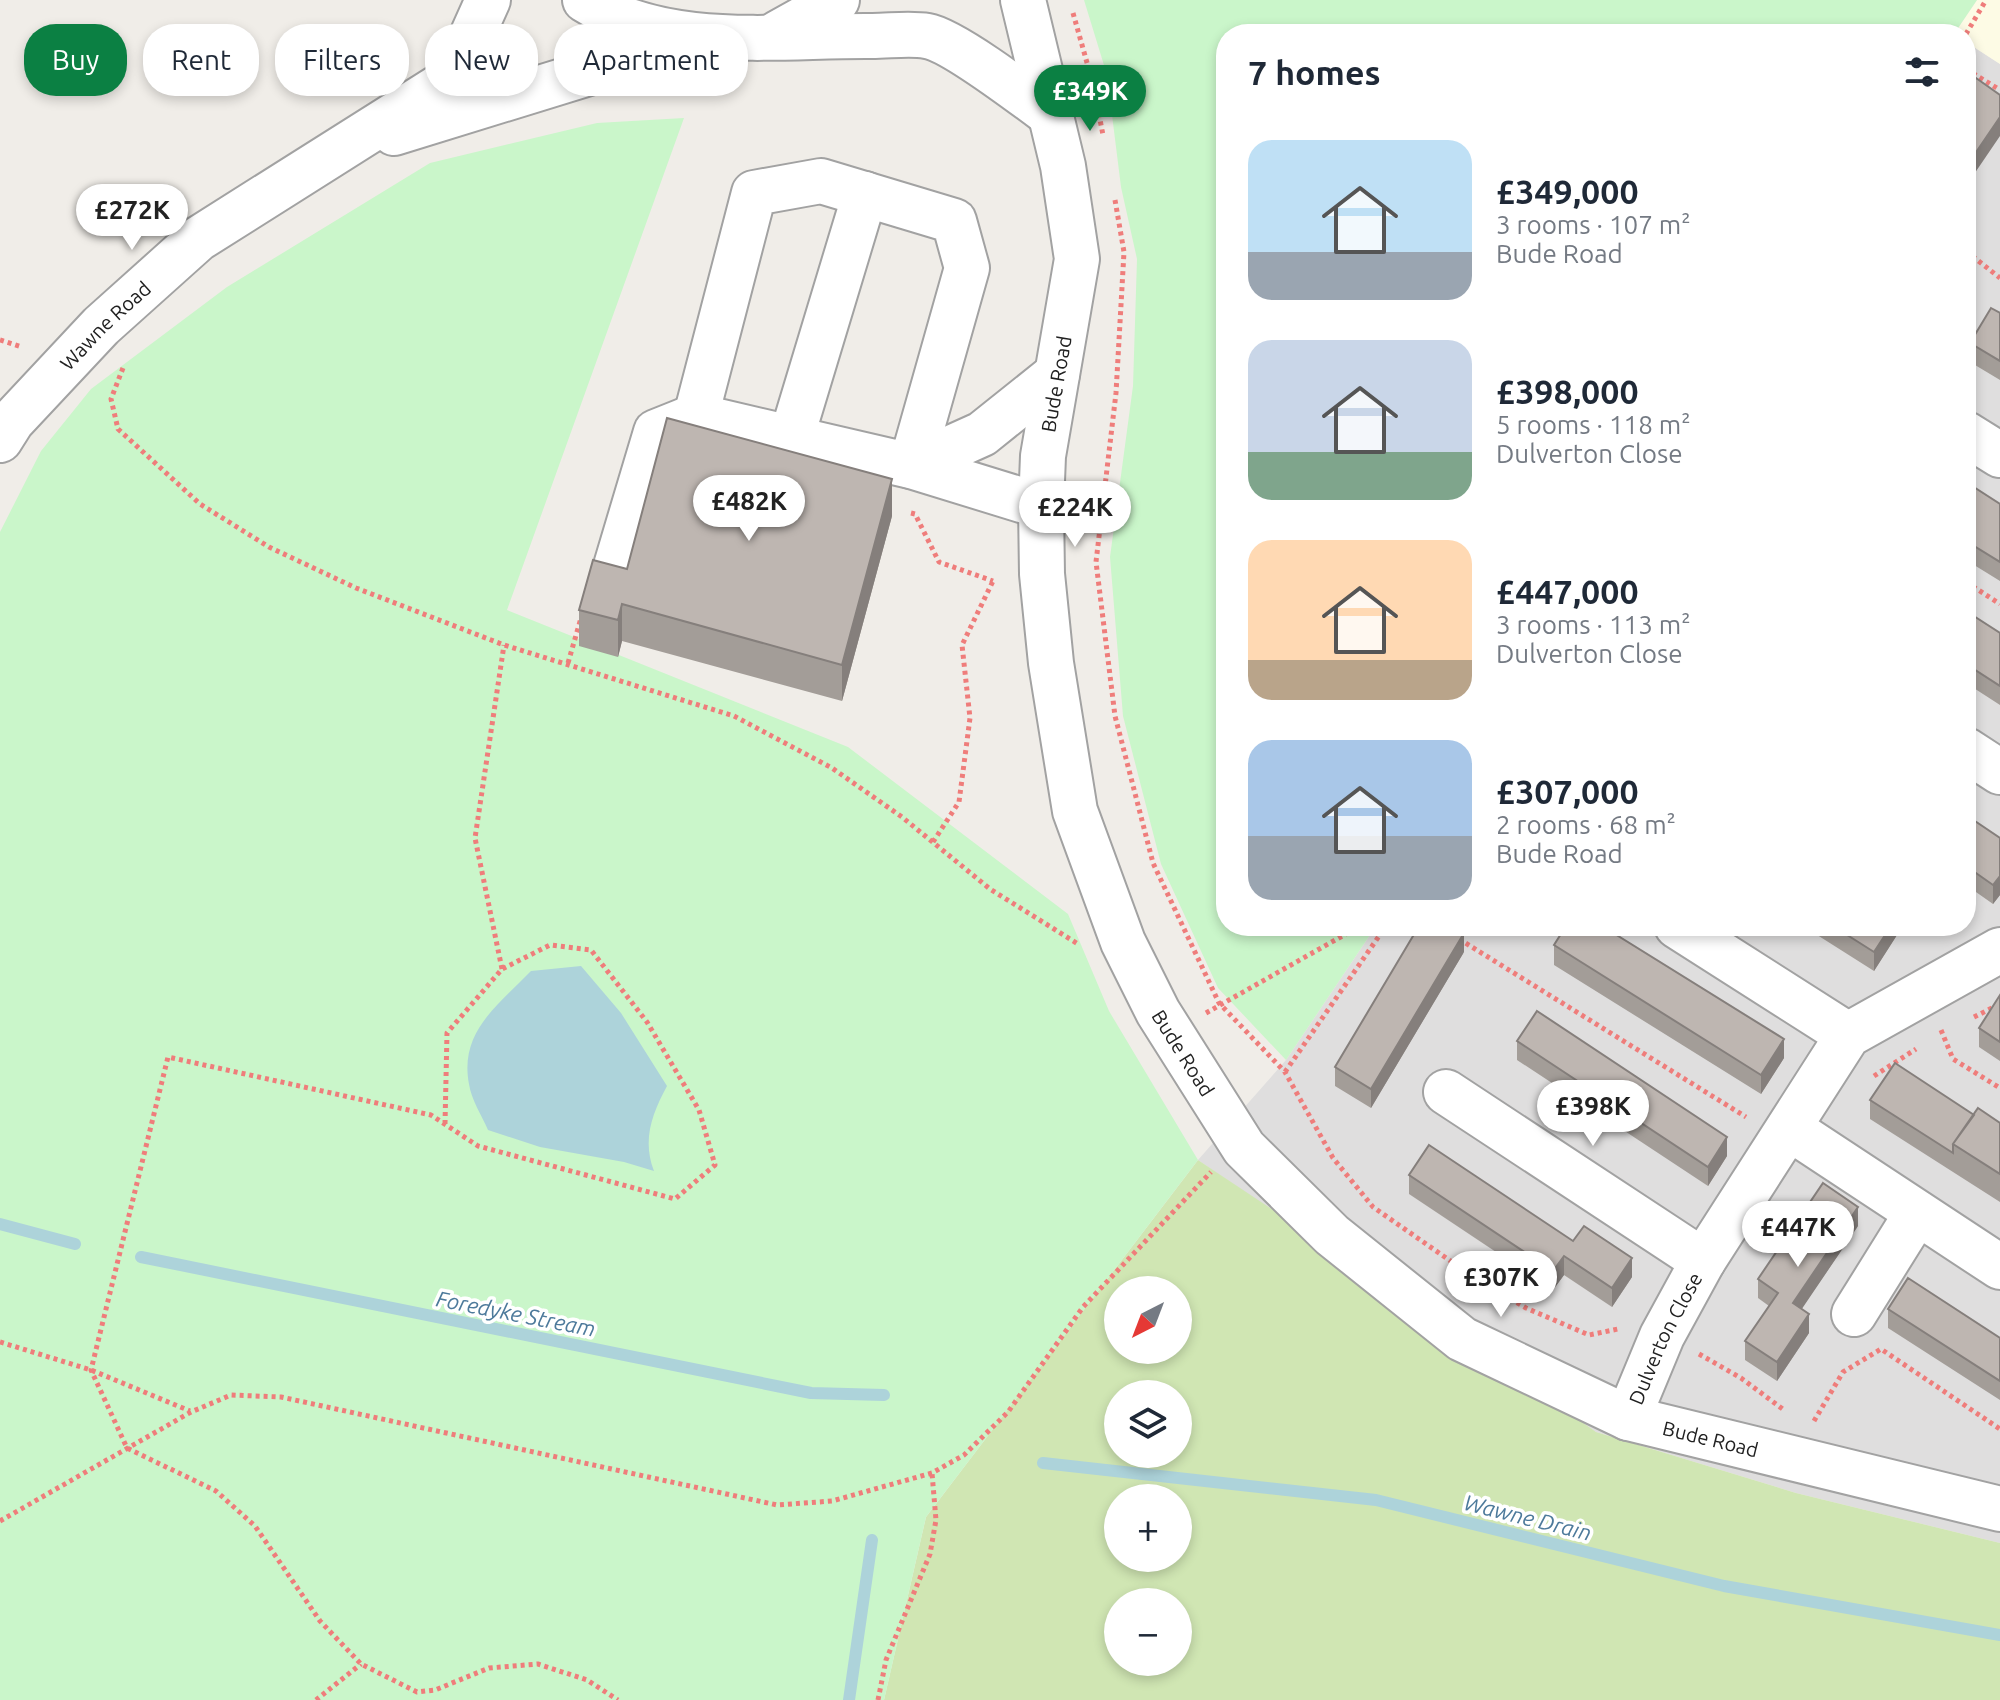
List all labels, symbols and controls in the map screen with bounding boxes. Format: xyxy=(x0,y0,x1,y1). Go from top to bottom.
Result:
chip: Buy xyxy=(24,24,127,96)
chip: Rent xyxy=(143,24,259,96)
chip: Filters xyxy=(275,24,409,96)
chip: New xyxy=(425,24,538,96)
chip: Apartment xyxy=(554,24,748,96)
icon: filters xyxy=(1900,50,1944,94)
text: 7 homes xyxy=(1248,53,1381,91)
pin: £349K xyxy=(1034,65,1146,133)
text: £349K xyxy=(1052,76,1128,105)
icon: home xyxy=(1312,172,1408,268)
text: £349,000 xyxy=(1496,172,1639,210)
pin: £272K xyxy=(76,184,188,252)
text: £272K xyxy=(94,195,170,224)
text: 3 rooms · 107 m² xyxy=(1496,210,1691,239)
text: Bude Road xyxy=(1496,239,1623,268)
street label: Wawne Road xyxy=(55,276,155,374)
street label: Bude Road xyxy=(1036,334,1076,434)
icon: home xyxy=(1312,372,1408,468)
text: £398,000 xyxy=(1496,372,1639,410)
text: 5 rooms · 118 m² xyxy=(1496,410,1691,439)
text: Dulverton Close xyxy=(1496,439,1683,468)
pin: £482K xyxy=(693,475,805,543)
pin: £224K xyxy=(1019,481,1131,549)
text: £482K xyxy=(711,486,787,515)
text: £224K xyxy=(1037,492,1113,521)
icon: home xyxy=(1312,572,1408,668)
text: £447,000 xyxy=(1496,572,1639,610)
text: 3 rooms · 113 m² xyxy=(1496,610,1691,639)
text: Dulverton Close xyxy=(1496,639,1683,668)
icon: home xyxy=(1312,772,1408,868)
text: £307,000 xyxy=(1496,772,1639,810)
text: 2 rooms · 68 m² xyxy=(1496,810,1676,839)
text: Bude Road xyxy=(1496,839,1623,868)
street label: Bude Road xyxy=(1148,1005,1219,1100)
pin: £398K xyxy=(1537,1080,1649,1148)
text: £398K xyxy=(1555,1091,1631,1120)
pin: £447K xyxy=(1742,1201,1854,1269)
text: £447K xyxy=(1760,1212,1836,1241)
pin: £307K xyxy=(1445,1251,1557,1319)
text: £307K xyxy=(1463,1262,1539,1291)
street label: Dulverton Close xyxy=(1624,1268,1706,1407)
north arrow xyxy=(1104,1276,1192,1364)
map controls xyxy=(1104,1276,1192,1676)
water label: Foredyke Stream xyxy=(434,1285,598,1341)
button: layers xyxy=(1104,1380,1192,1468)
street label: Bude Road xyxy=(1661,1415,1761,1461)
button: + xyxy=(1104,1484,1192,1572)
water label: Wawne Drain xyxy=(1462,1489,1594,1545)
button: − xyxy=(1104,1588,1192,1676)

